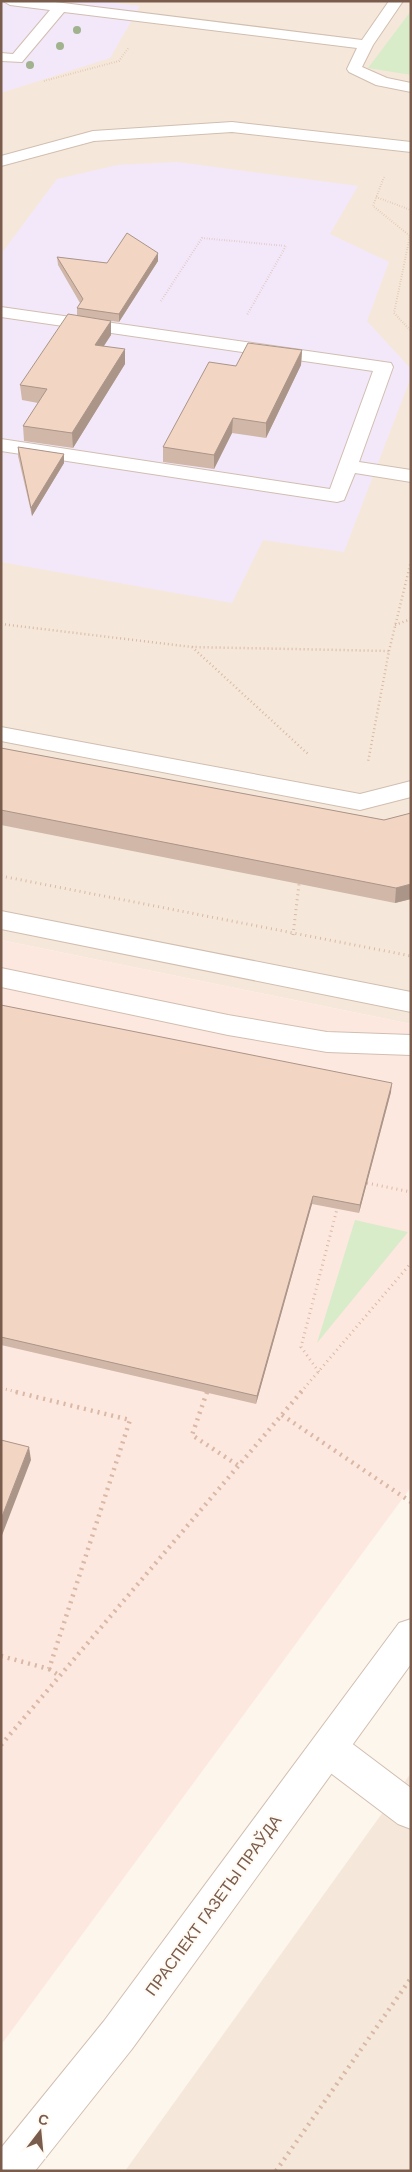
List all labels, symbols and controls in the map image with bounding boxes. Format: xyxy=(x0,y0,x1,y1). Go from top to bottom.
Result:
street label: ПРАСПЕКТ ГАЗЕТЫ ПРАЎДА xyxy=(141,1810,286,2000)
north arrow xyxy=(15,2107,65,2157)
text: С xyxy=(36,2109,51,2130)

